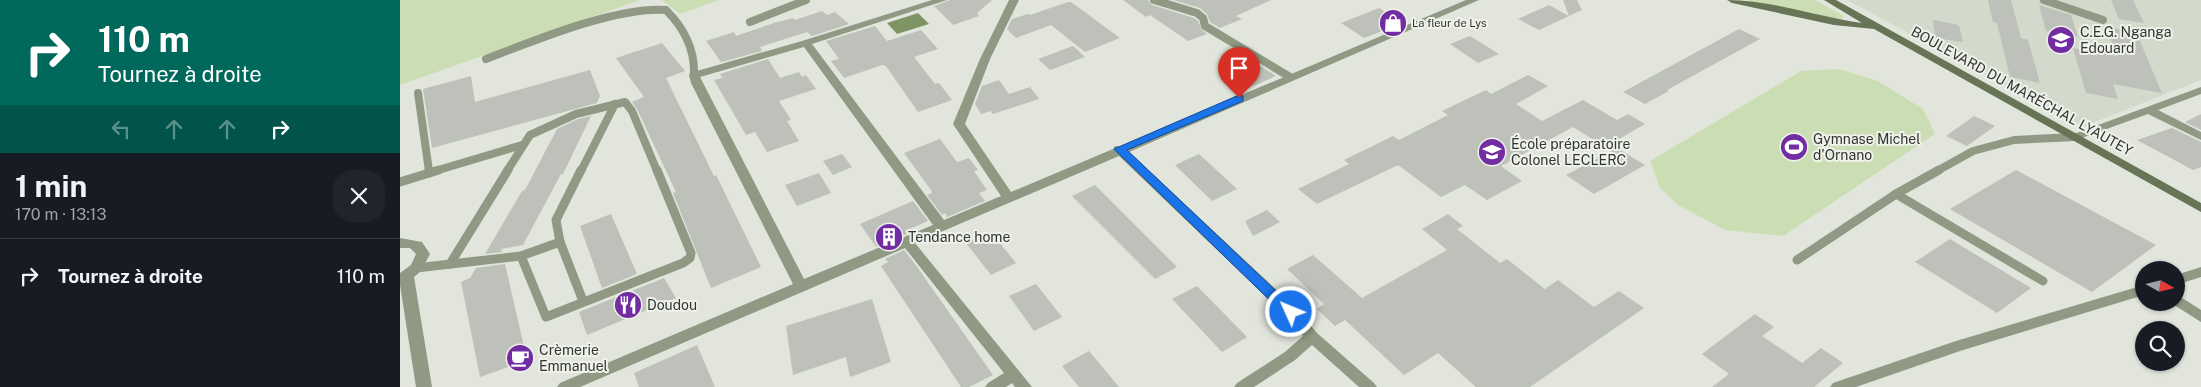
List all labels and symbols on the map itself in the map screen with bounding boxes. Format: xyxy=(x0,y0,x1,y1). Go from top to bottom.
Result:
shop icon: La fleur de Lys xyxy=(1378,8,1408,38)
place label: La fleur de Lys xyxy=(1412,17,1487,29)
street label: BOULEVARD DU MARÉCHAL LYAUTEY xyxy=(1908,22,2136,159)
place label: C.E.G. Nganga Edouard xyxy=(2080,24,2172,56)
school or university icon: C.E.G. Nganga Edouard xyxy=(2046,25,2076,55)
pin xyxy=(1218,47,1260,98)
place label: Gymnase Michel d'Ornano xyxy=(1813,131,1921,163)
sports icon: Gymnase Michel d'Ornano xyxy=(1779,132,1809,162)
place label: École préparatoire Colonel LECLERC xyxy=(1511,135,1631,168)
school or university icon: École préparatoire Colonel LECLERC xyxy=(1477,137,1507,167)
building icon: Tendance home xyxy=(874,222,904,252)
place label: Tendance home xyxy=(908,229,1010,245)
north arrow xyxy=(2135,261,2185,311)
position arrow xyxy=(1264,285,1316,337)
restaurant icon: Doudou xyxy=(613,290,643,320)
place label: Doudou xyxy=(647,297,697,313)
place label: Crèmerie Emmanuel xyxy=(539,342,608,374)
cafe icon: Crèmerie Emmanuel xyxy=(505,343,535,373)

